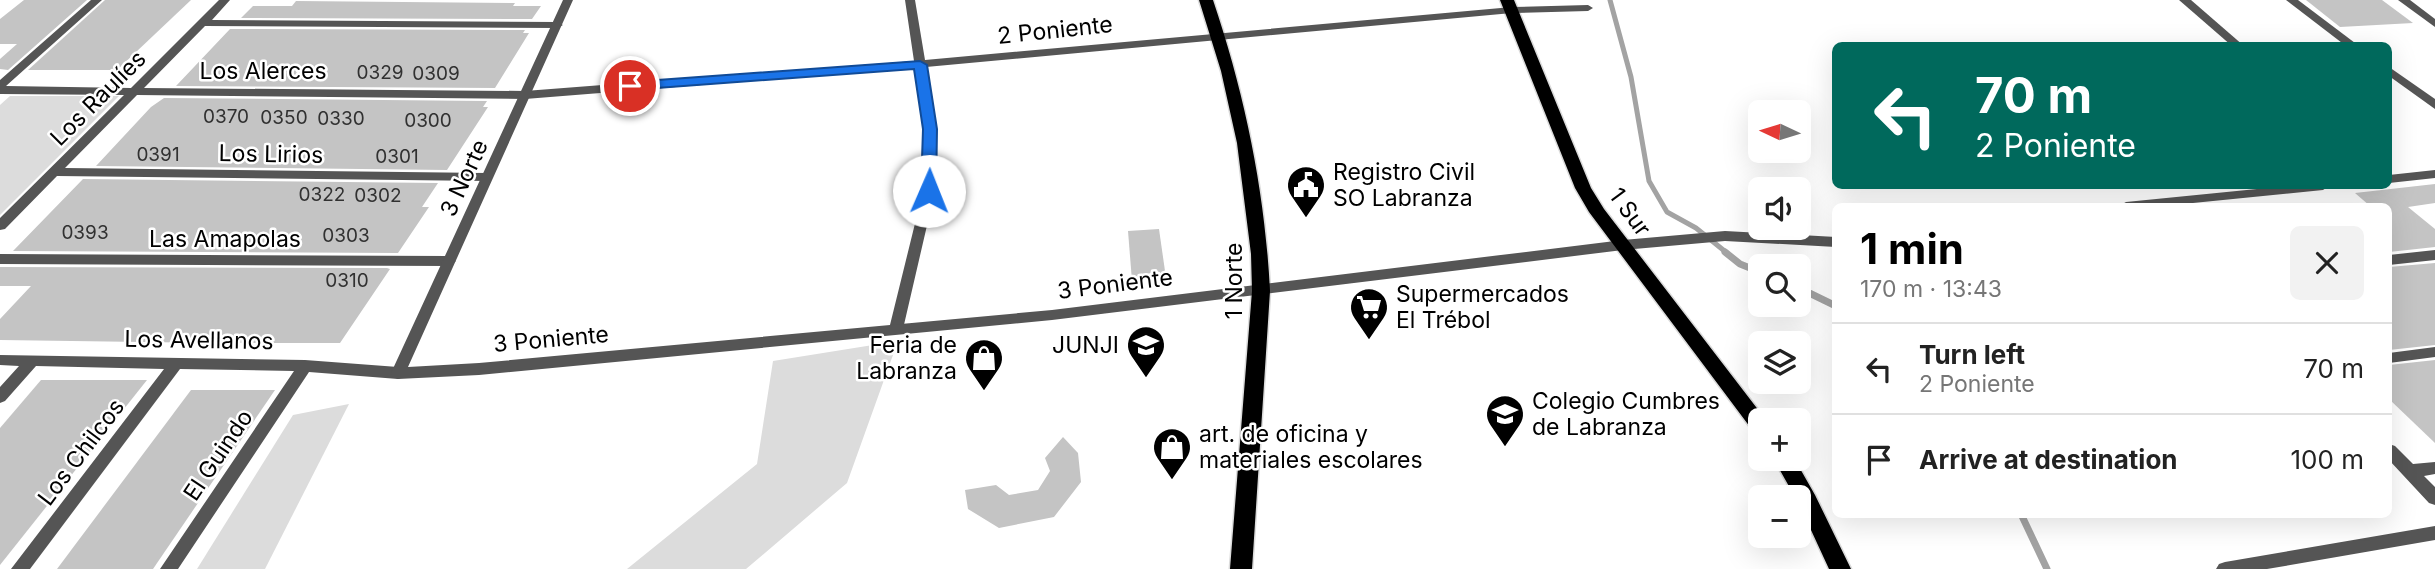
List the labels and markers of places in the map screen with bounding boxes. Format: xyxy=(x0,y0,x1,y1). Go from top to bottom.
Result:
pin xyxy=(600,56,660,116)
place label: Registro Civil SO Labranza xyxy=(1333,158,1475,212)
public building icon: Registro Civil SO Labranza xyxy=(1285,164,1327,219)
place label: Supermercados El Trébol xyxy=(1396,280,1569,334)
supermarket icon: Supermercados El Trébol xyxy=(1348,286,1390,341)
school or university icon: JUNJI xyxy=(1125,324,1167,379)
place label: Feria de Labranza xyxy=(856,331,957,385)
place label: JUNJI xyxy=(1052,331,1119,359)
shop icon: Feria de Labranza xyxy=(963,337,1005,392)
place label: Colegio Cumbres de Labranza xyxy=(1532,387,1720,441)
school or university icon: Colegio Cumbres de Labranza xyxy=(1484,393,1526,448)
place label: art. de oficina y materiales escolares xyxy=(1199,420,1423,474)
shop icon: art. de oficina y materiales escolares xyxy=(1151,426,1193,481)

